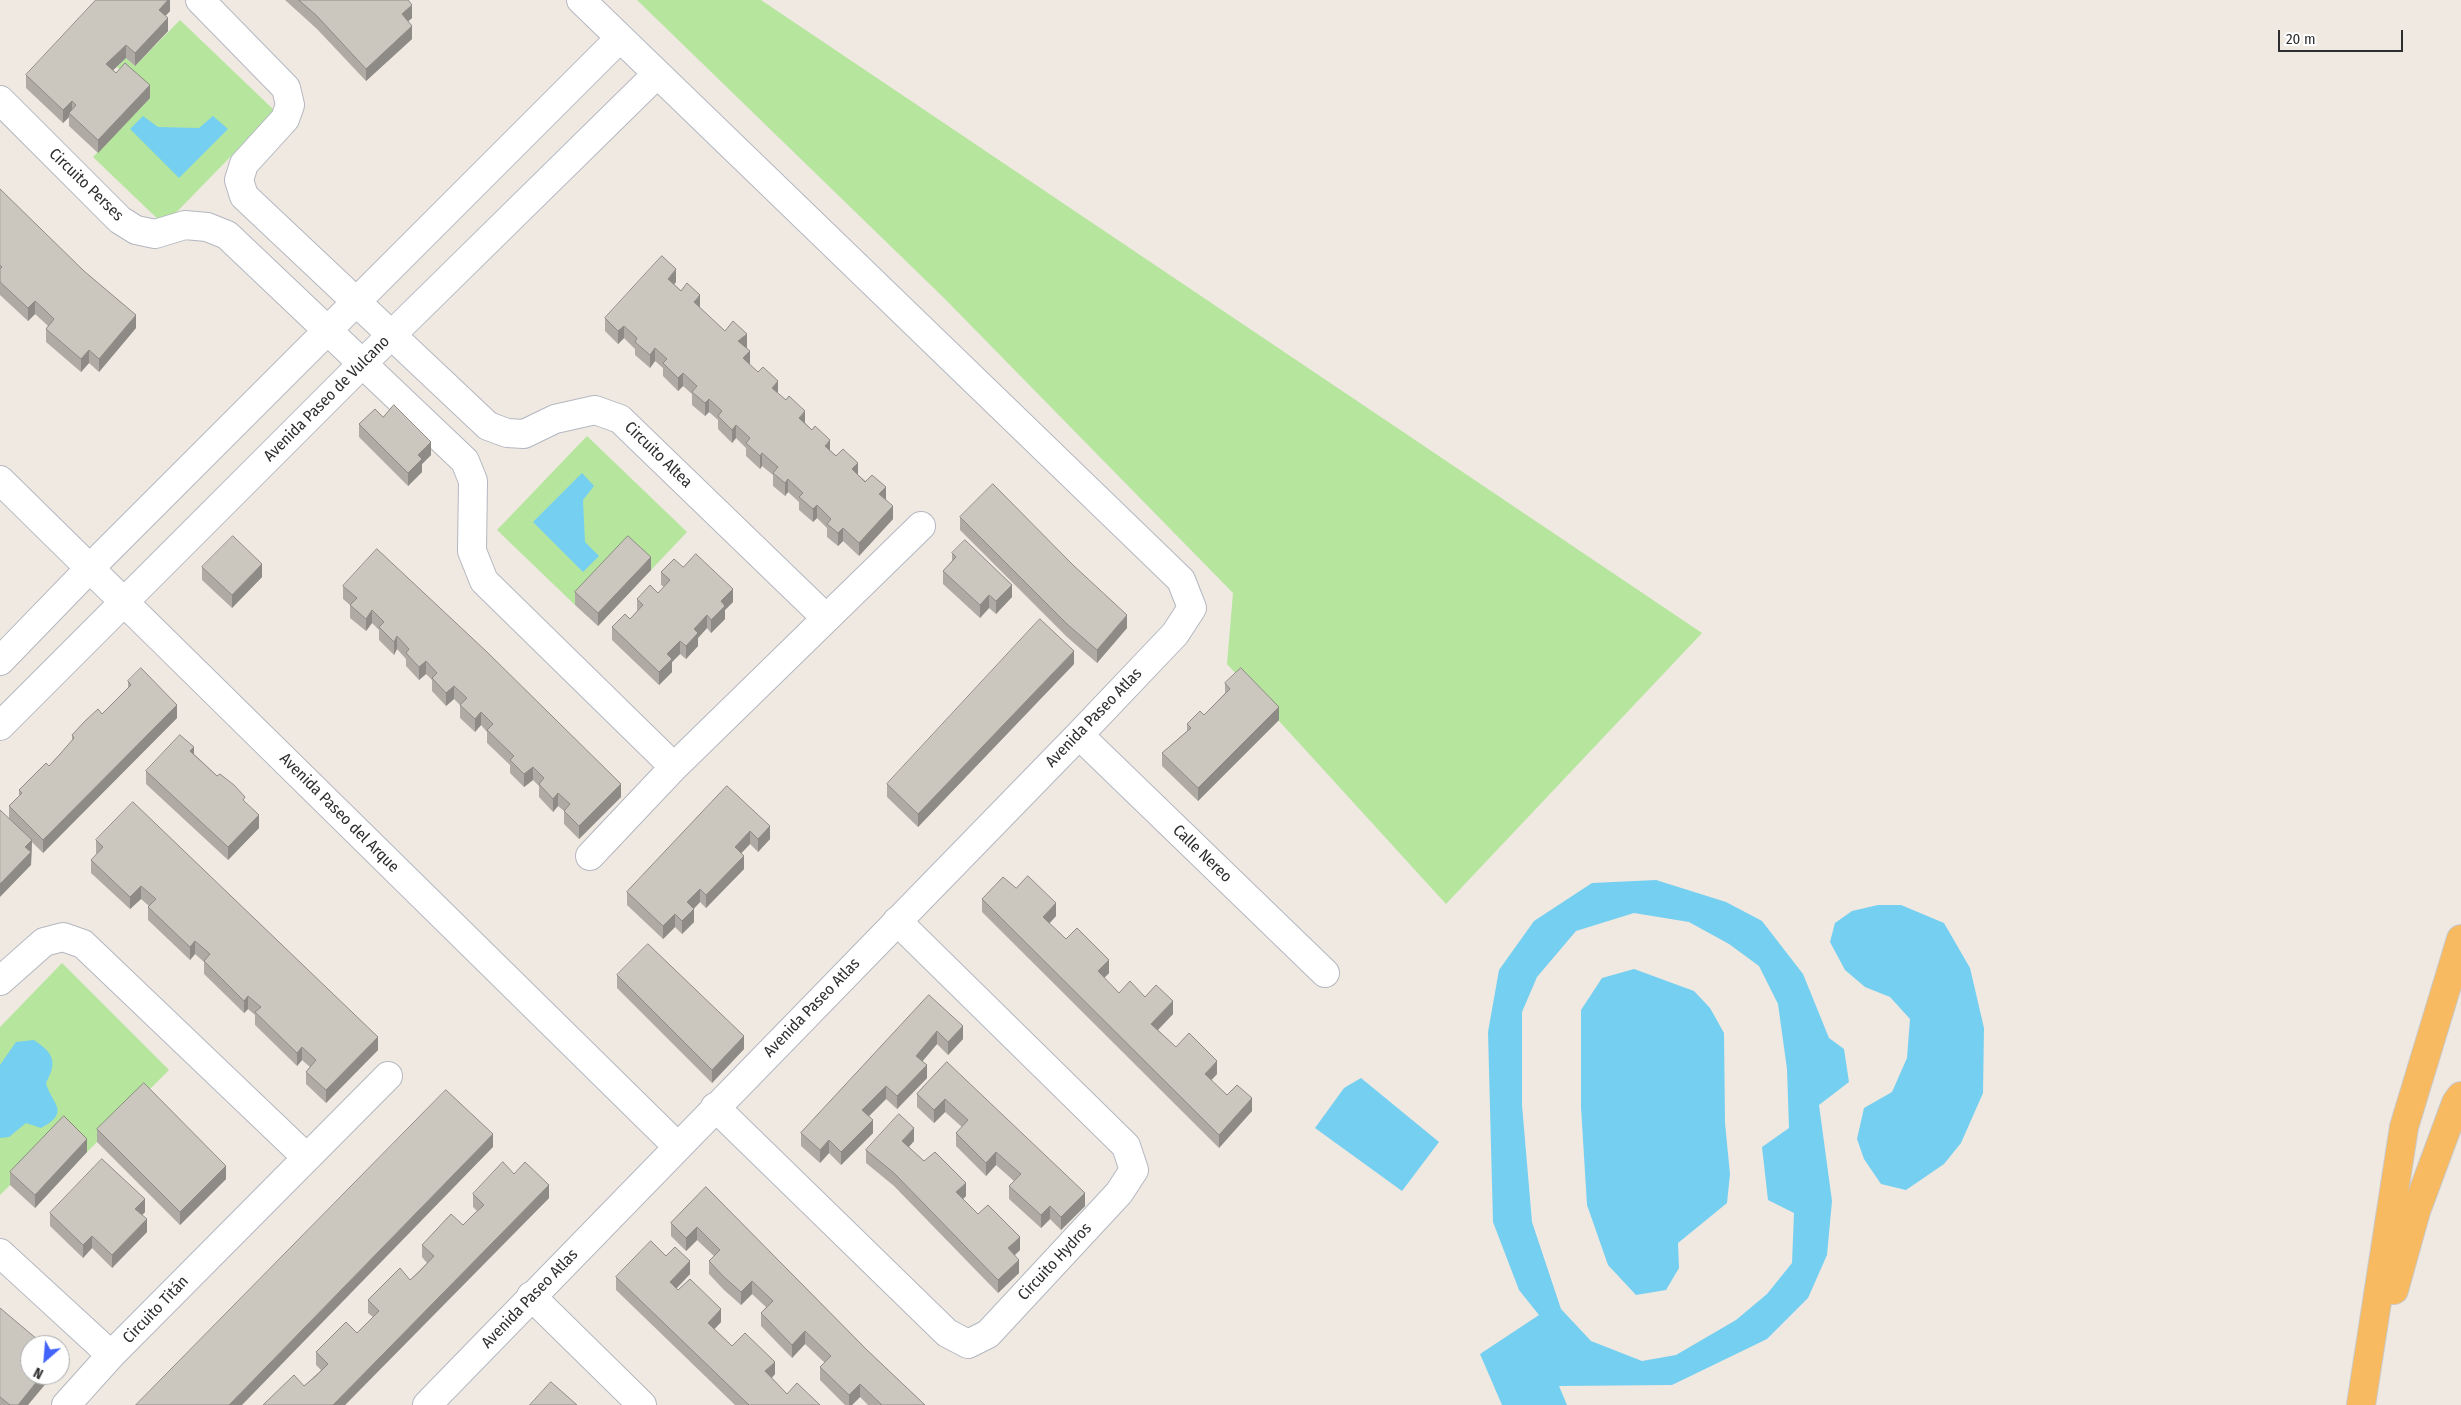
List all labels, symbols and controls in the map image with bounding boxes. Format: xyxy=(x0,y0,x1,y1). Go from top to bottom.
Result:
scale bar xyxy=(2281,20,2406,52)
text: 20 m xyxy=(2286,30,2316,48)
street label: Circuito Perses xyxy=(45,145,127,225)
street label: Avenida Paseo de Vulcano xyxy=(260,332,394,466)
street label: Circuito Altea xyxy=(620,418,696,492)
street label: Avenida Paseo Atlas xyxy=(1042,664,1146,772)
street label: Avenida Paseo del Arque xyxy=(275,749,403,877)
street label: Calle Nereo xyxy=(1168,821,1236,887)
street label: Avenida Paseo Atlas xyxy=(760,954,864,1062)
street label: Circuito Hydros xyxy=(1014,1219,1096,1305)
street label: Avenida Paseo Atlas xyxy=(478,1245,582,1353)
street label: Circuito Titán xyxy=(119,1272,193,1348)
north arrow xyxy=(20,1335,70,1385)
text: N xyxy=(31,1363,46,1382)

